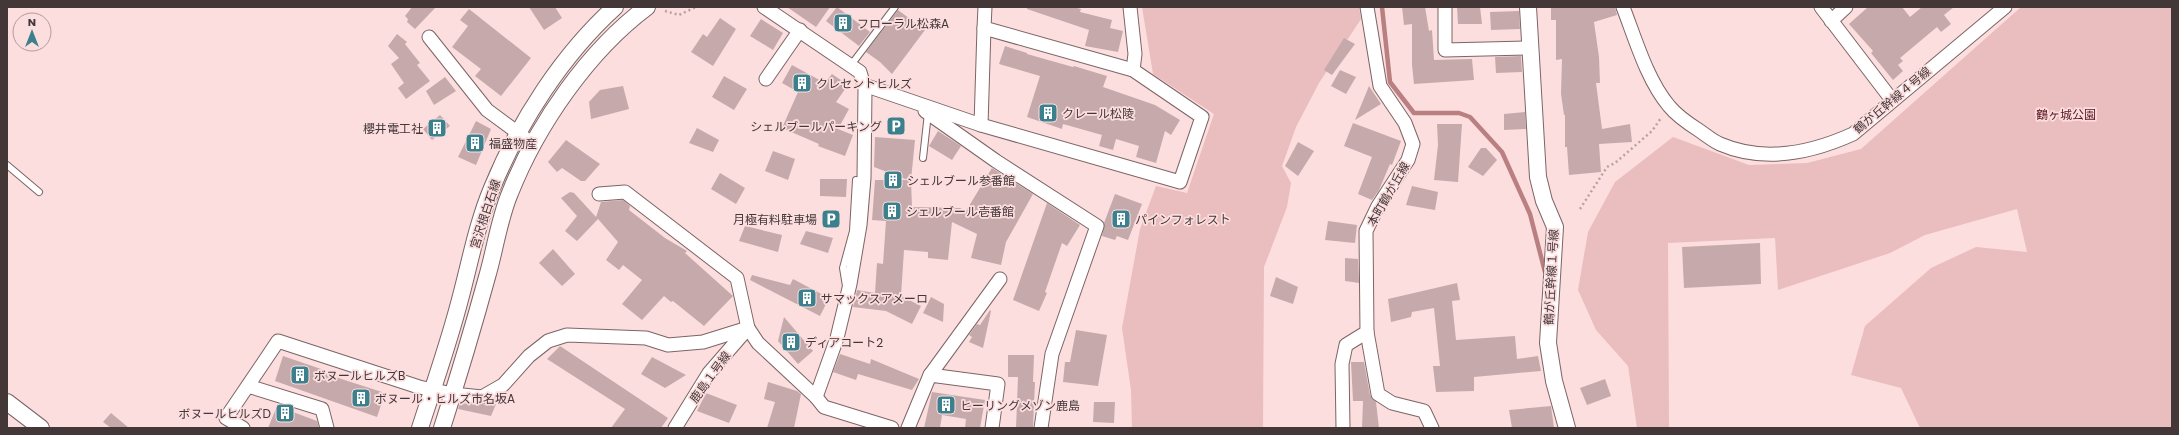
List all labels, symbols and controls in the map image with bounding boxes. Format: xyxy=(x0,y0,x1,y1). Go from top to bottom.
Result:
north arrow xyxy=(12,12,52,52)
building icon: フローラル松森A xyxy=(832,12,854,34)
text: N xyxy=(28,14,36,30)
place label: フローラル松森A xyxy=(857,15,949,32)
street label: 鶴が丘幹線４号線 xyxy=(1850,63,1934,137)
building icon: クレセントヒルズ xyxy=(791,72,813,94)
place label: クレセントヒルズ xyxy=(816,75,912,92)
building icon: クレール松陵 xyxy=(1037,102,1059,124)
place label: クレール松陵 xyxy=(1062,105,1134,122)
park label: 鶴ヶ城公園 xyxy=(2036,106,2096,123)
parking icon: シェルブールパーキング xyxy=(885,115,907,137)
building icon: 櫻井電工社 xyxy=(426,117,448,139)
place label: シェルブールパーキング xyxy=(750,118,882,135)
place label: 櫻井電工社 xyxy=(363,120,423,137)
building icon: 福盛物産 xyxy=(464,132,486,154)
place label: 福盛物産 xyxy=(489,135,537,152)
street label: 本町鶴が丘線 xyxy=(1363,159,1413,229)
building icon: シェルブール参番館 xyxy=(882,169,904,191)
place label: シェルブール参番館 xyxy=(907,172,1015,189)
street label: 宮沢根白石線 xyxy=(466,177,504,251)
building icon: シェルブール壱番館 xyxy=(881,200,903,222)
place label: シェルブール壱番館 xyxy=(906,203,1014,220)
parking icon: 月極有料駐車場 xyxy=(820,208,842,230)
building icon: パインフォレスト xyxy=(1110,208,1132,230)
place label: 月極有料駐車場 xyxy=(733,211,817,228)
place label: パインフォレスト xyxy=(1135,211,1231,228)
street label: 鶴が丘幹線１号線 xyxy=(1540,229,1562,325)
building icon: サマックスアメーロ xyxy=(796,287,818,309)
place label: サマックスアメーロ xyxy=(821,290,928,307)
building icon: ディアコート2 xyxy=(780,331,802,353)
place label: ディアコート2 xyxy=(805,334,883,351)
street label: 鹿島１号線 xyxy=(685,348,735,406)
building icon: ボヌールヒルズB xyxy=(289,364,311,386)
place label: ボヌールヒルズB xyxy=(314,367,405,384)
building icon: ボヌール・ヒルズ市名坂A xyxy=(350,387,372,409)
place label: ボヌール・ヒルズ市名坂A xyxy=(375,390,515,407)
building icon: ヒーリングメゾン鹿島 xyxy=(935,394,957,416)
place label: ヒーリングメゾン鹿島 xyxy=(960,397,1080,414)
building icon: ボヌールヒルズD xyxy=(274,402,296,424)
place label: ボヌールヒルズD xyxy=(179,405,271,422)

